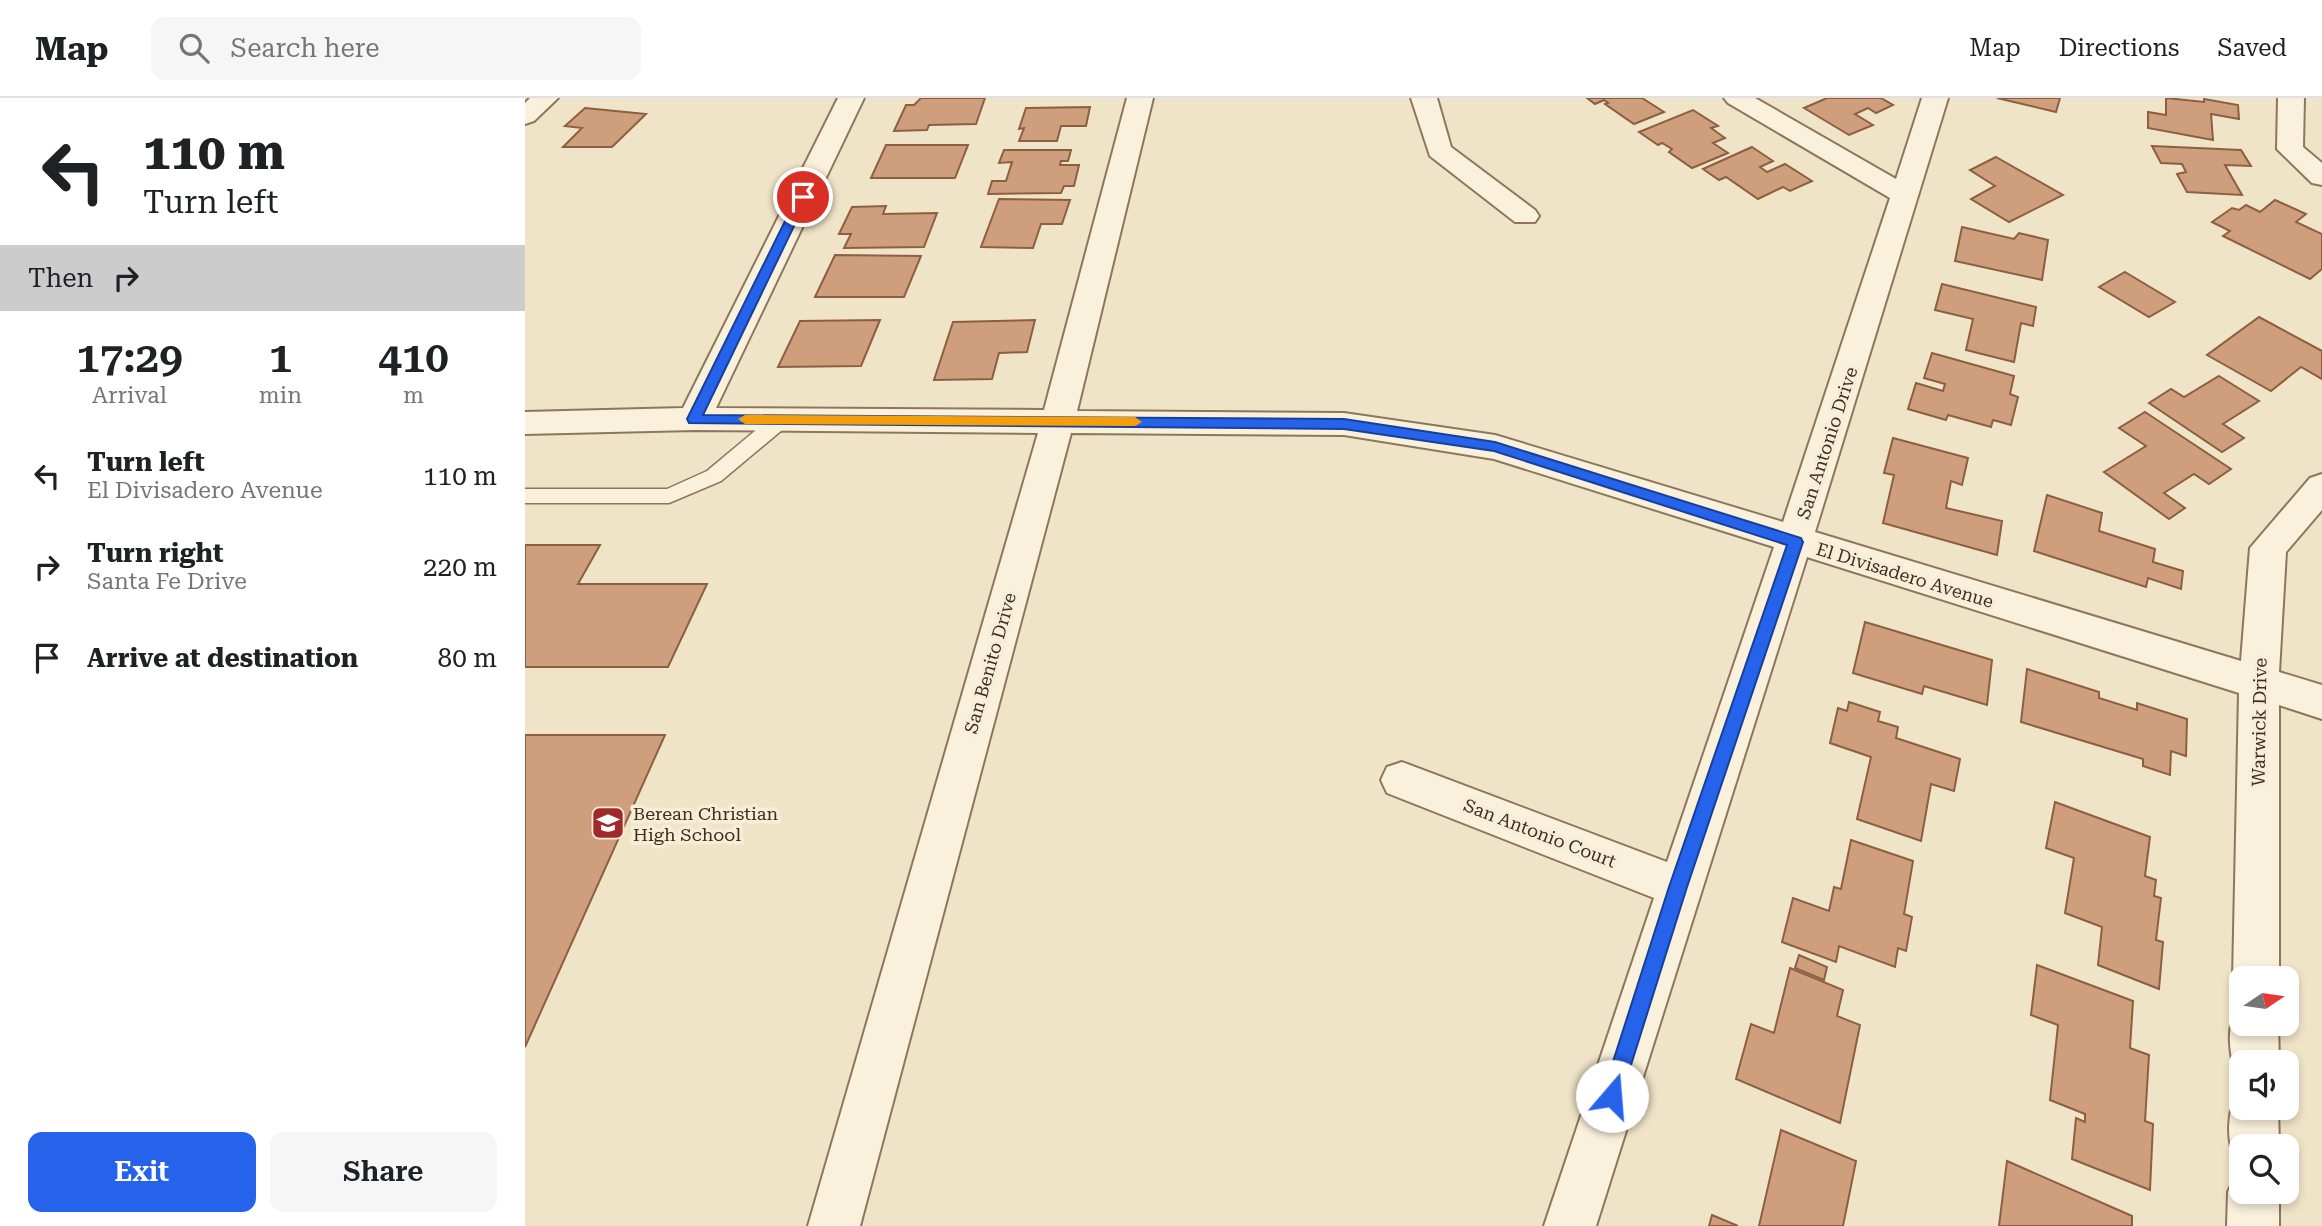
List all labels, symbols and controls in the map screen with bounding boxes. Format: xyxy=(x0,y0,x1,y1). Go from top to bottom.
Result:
search box xyxy=(151,17,641,80)
text: Map xyxy=(35,29,109,68)
icon: search xyxy=(175,29,213,67)
text: Search here xyxy=(231,33,380,63)
text: Map xyxy=(1969,34,2021,62)
text: Directions xyxy=(2059,34,2179,62)
text: Saved xyxy=(2217,34,2287,62)
text: 110 m xyxy=(143,124,285,181)
icon: left xyxy=(28,126,119,217)
pin xyxy=(773,167,833,227)
icon: arrive xyxy=(784,178,822,216)
text: Turn left xyxy=(143,183,278,221)
icon: right xyxy=(107,259,145,297)
text: Then xyxy=(28,263,93,293)
text: 17:29 xyxy=(76,333,183,382)
text: 1 xyxy=(269,333,292,382)
text: 410 xyxy=(378,333,449,382)
street label: San Antonio Drive xyxy=(1792,364,1862,522)
text: Arrival xyxy=(92,382,167,409)
text: min xyxy=(259,382,302,409)
text: m xyxy=(403,382,424,409)
text: Turn left xyxy=(87,447,205,477)
icon: left xyxy=(28,457,66,495)
text: 110 m xyxy=(423,461,497,491)
text: El Divisadero Avenue xyxy=(87,477,323,504)
text: Turn right xyxy=(87,538,223,568)
street label: El Divisadero Avenue xyxy=(1814,538,1996,612)
icon: right xyxy=(28,548,66,586)
text: 220 m xyxy=(423,552,497,582)
text: Santa Fe Drive xyxy=(87,568,247,595)
street label: San Benito Drive xyxy=(960,590,1020,736)
icon: arrive xyxy=(28,639,66,677)
text: Arrive at destination xyxy=(87,643,358,673)
text: 80 m xyxy=(438,643,497,673)
street label: Warwick Drive xyxy=(2247,657,2271,787)
street label: San Antonio Court xyxy=(1461,794,1619,872)
place label: Berean Christian High School xyxy=(633,803,778,845)
school or university icon: Berean Christian High School xyxy=(589,804,627,842)
north arrow xyxy=(2229,966,2299,1036)
map controls xyxy=(2229,966,2299,1204)
button: sound xyxy=(2229,1050,2299,1120)
position arrow xyxy=(1575,1059,1649,1133)
button: Exit xyxy=(28,1132,256,1212)
button: Share xyxy=(270,1132,497,1212)
button: search xyxy=(2229,1134,2299,1204)

